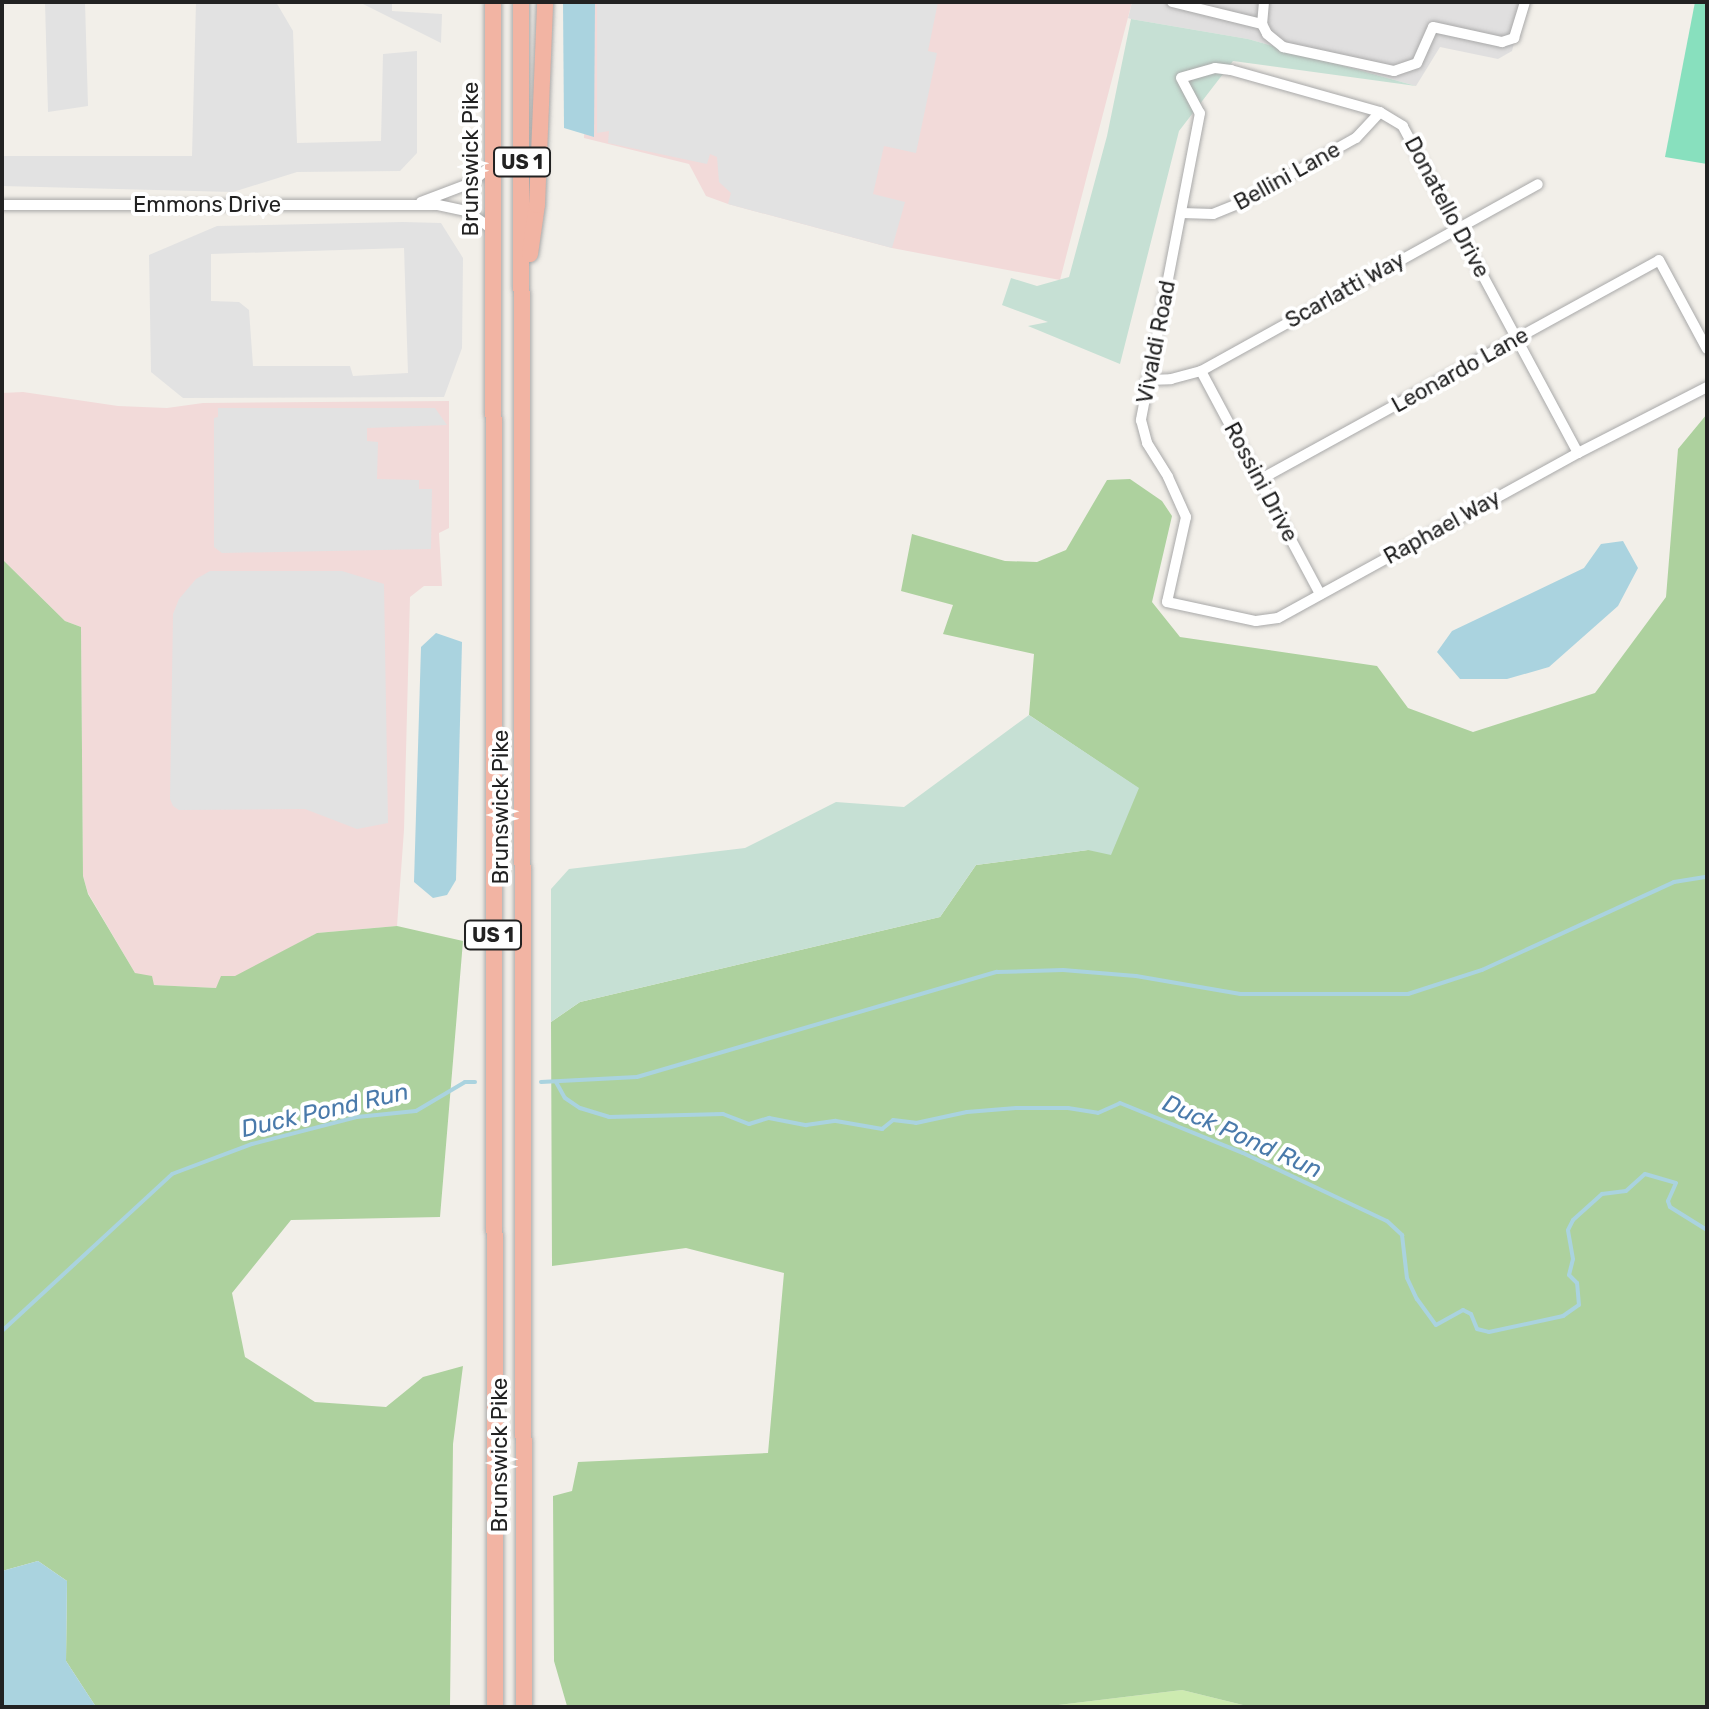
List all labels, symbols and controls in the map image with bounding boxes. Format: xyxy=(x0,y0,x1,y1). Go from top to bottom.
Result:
street label: Brunswick Pike xyxy=(458,82,484,236)
street label: Donatello Drive xyxy=(1399,132,1495,282)
street label: Bellini Lane xyxy=(1229,136,1345,216)
road number: US 1 xyxy=(492,146,552,178)
street label: Emmons Drive xyxy=(133,192,281,218)
street label: Scarlatti Way xyxy=(1281,246,1409,334)
street label: Vivaldi Road xyxy=(1131,278,1181,406)
street label: Leonardo Lane xyxy=(1387,322,1533,418)
street label: Rossini Drive xyxy=(1218,418,1304,546)
street label: Raphael Way xyxy=(1379,484,1505,570)
street label: Brunswick Pike xyxy=(488,730,514,884)
road number: US 1 xyxy=(463,919,523,951)
water label: Duck Pond Run xyxy=(238,1078,412,1144)
water label: Duck Pond Run xyxy=(1158,1089,1326,1185)
street label: Brunswick Pike xyxy=(487,1378,513,1532)

